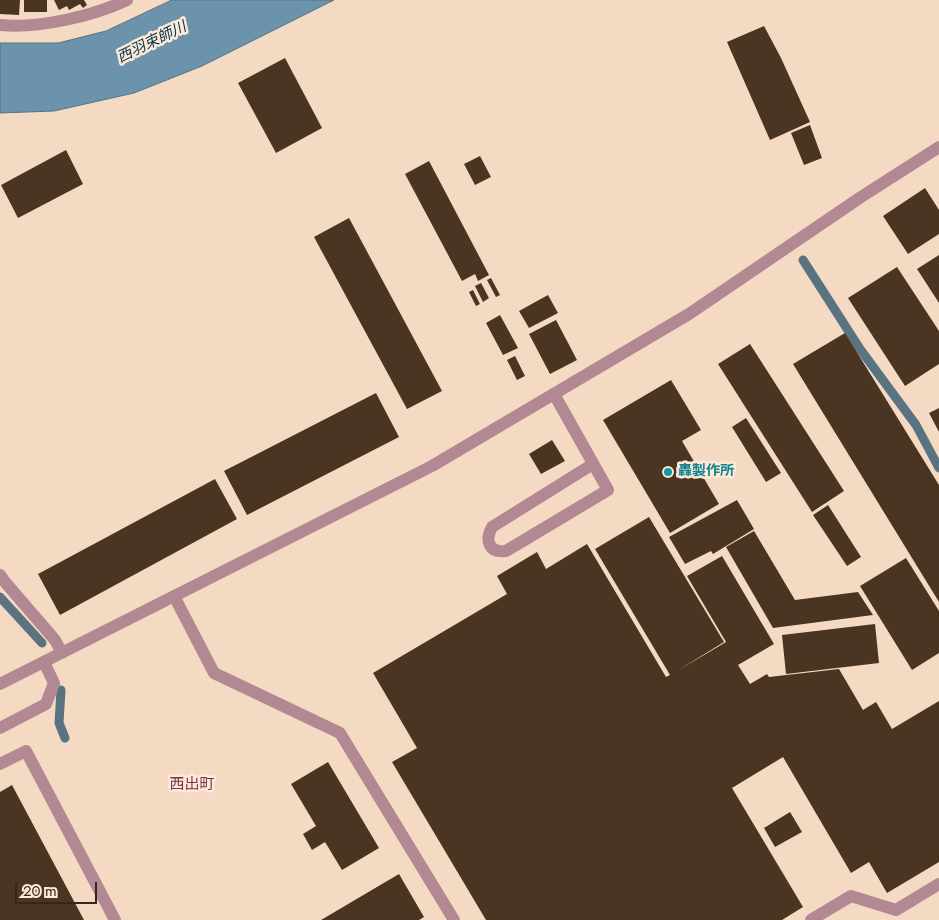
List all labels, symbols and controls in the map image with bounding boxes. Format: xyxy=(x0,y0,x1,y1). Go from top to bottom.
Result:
water label: 西羽束師川 xyxy=(114,18,190,68)
place label: 轟製作所 xyxy=(678,464,734,480)
marker: 轟製作所 xyxy=(662,466,674,478)
district label: 西出町 xyxy=(170,776,214,794)
scale bar xyxy=(18,872,100,904)
text: 20 m xyxy=(23,880,57,902)

